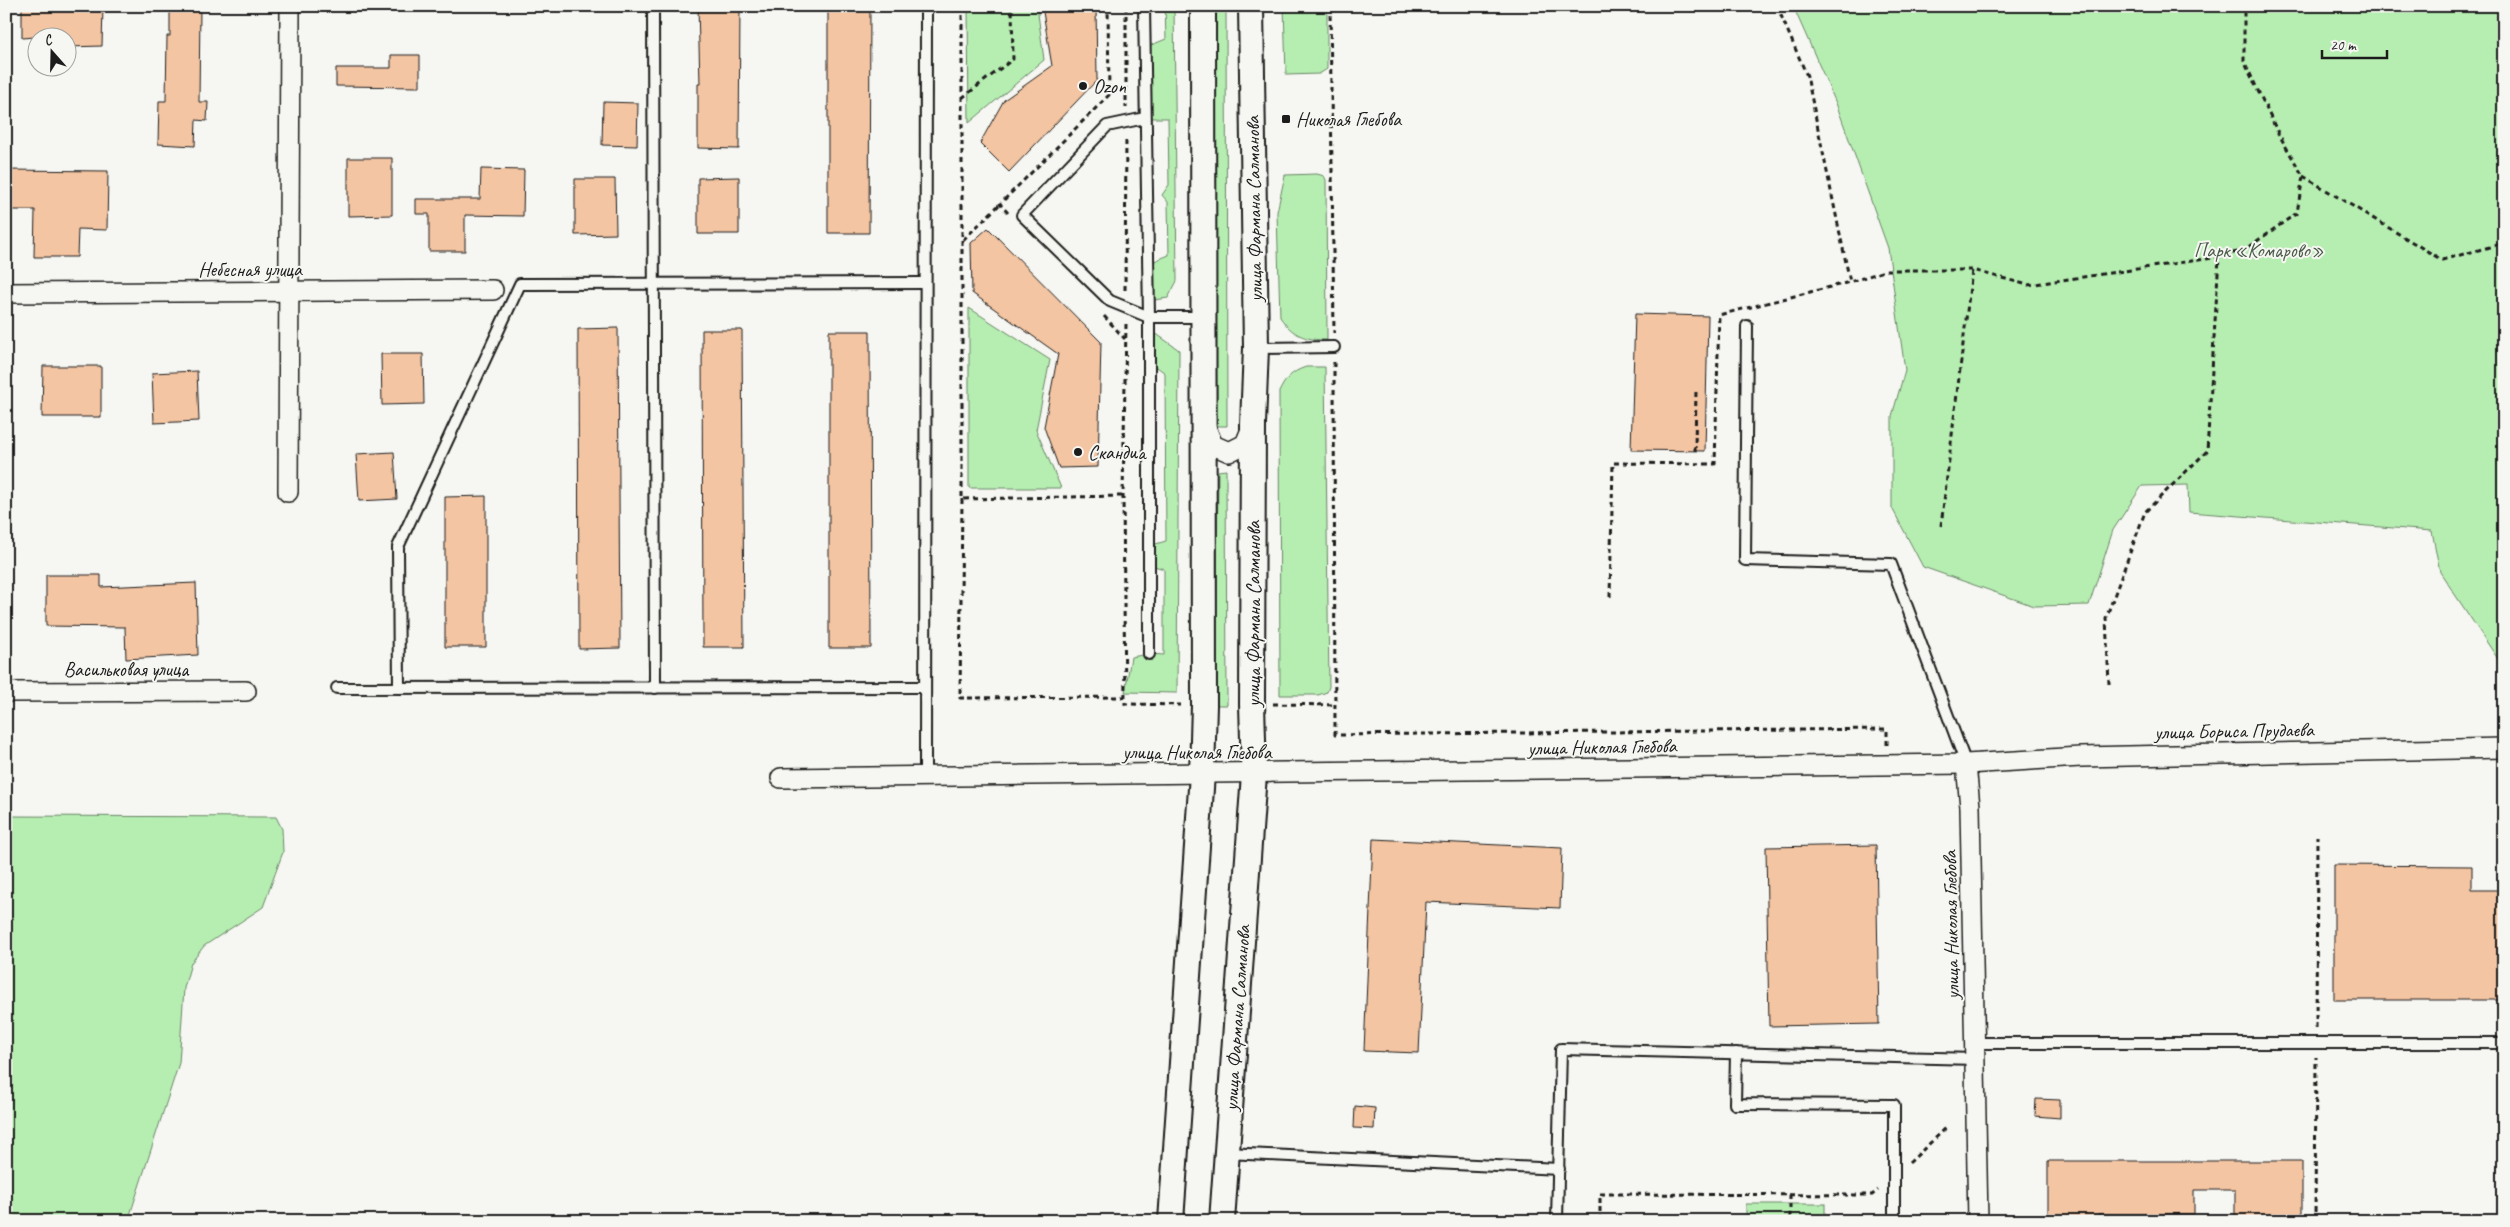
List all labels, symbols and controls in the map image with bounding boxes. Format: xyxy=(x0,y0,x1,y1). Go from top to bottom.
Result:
north arrow xyxy=(28,28,78,78)
scale bar xyxy=(2322,28,2388,60)
text: С xyxy=(42,30,56,49)
text: 20 m xyxy=(2330,36,2357,55)
place label: Ozon xyxy=(1093,74,1127,99)
marker: Ozon xyxy=(1077,80,1089,92)
place label: Николая Глебова xyxy=(1296,107,1402,132)
marker: Николая Глебова xyxy=(1280,113,1292,125)
street label: улица Фармана Салманова xyxy=(1240,115,1268,303)
park label: Парк «Комарово» xyxy=(2194,238,2324,263)
street label: Небесная улица xyxy=(198,257,303,282)
place label: Скандиа xyxy=(1088,440,1147,465)
marker: Скандиа xyxy=(1072,446,1084,458)
street label: улица Фармана Салманова xyxy=(1241,520,1266,708)
street label: Васильковая улица xyxy=(64,657,190,682)
street label: улица Бориса Прудаева xyxy=(2153,717,2315,745)
street label: улица Николая Глебова xyxy=(1526,733,1678,761)
street label: улица Николая Глебова xyxy=(1122,740,1273,765)
street label: улица Николая Глебова xyxy=(1937,849,1965,1001)
street label: улица Фармана Салманова xyxy=(1218,923,1256,1113)

